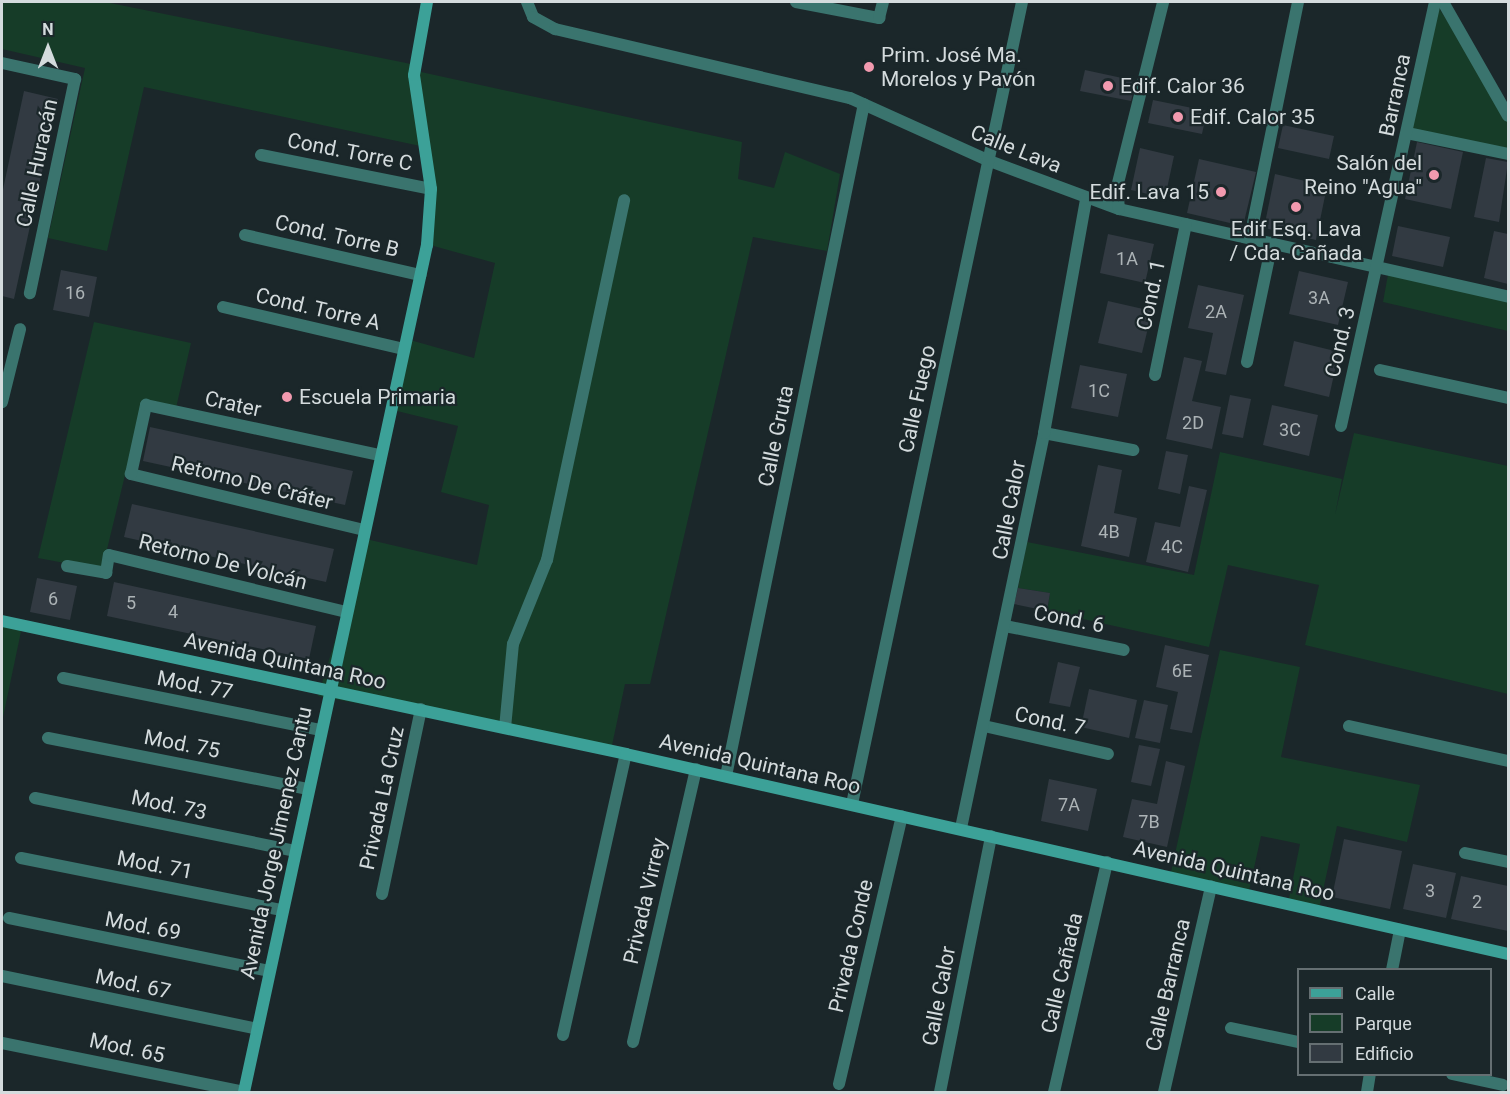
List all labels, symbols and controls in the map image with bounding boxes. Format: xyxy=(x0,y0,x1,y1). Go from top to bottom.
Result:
north arrow xyxy=(18,18,78,78)
text: N xyxy=(42,20,54,39)
place label: Prim. José Ma. Morelos y Pavón xyxy=(881,42,1036,92)
street label: Barranca xyxy=(1374,51,1416,139)
marker: Prim. José Ma. Morelos y Pavón xyxy=(862,60,876,74)
place label: Edif. Calor 36 xyxy=(1120,73,1245,99)
marker: Edif. Calor 36 xyxy=(1101,79,1115,93)
street label: Calle Huracán xyxy=(11,97,63,229)
place label: Edif. Calor 35 xyxy=(1190,104,1315,130)
marker: Edif. Calor 35 xyxy=(1171,110,1185,124)
street label: Calle Lava xyxy=(967,119,1065,179)
street label: Cond. Torre C xyxy=(285,127,415,177)
place label: Salón del Reino "Agua" xyxy=(1304,150,1422,200)
marker: Salón del Reino "Agua" xyxy=(1427,168,1441,182)
place label: Edif. Lava 15 xyxy=(1089,179,1209,205)
marker: Edif. Lava 15 xyxy=(1214,185,1228,199)
marker: Edif Esq. Lava / Cda. Cañada xyxy=(1289,200,1303,214)
street label: Cond. Torre B xyxy=(272,209,402,263)
place label: Edif Esq. Lava / Cda. Cañada xyxy=(1230,216,1362,266)
house number: 1A xyxy=(1116,248,1138,270)
street label: Cond. 1 xyxy=(1131,257,1171,333)
house number: 16 xyxy=(65,282,85,304)
street label: Cond. Torre A xyxy=(253,282,383,336)
house number: 3A xyxy=(1308,287,1330,309)
house number: 2A xyxy=(1205,301,1227,323)
street label: Cond. 3 xyxy=(1320,304,1360,380)
street label: Calle Fuego xyxy=(893,343,941,455)
house number: 1C xyxy=(1088,380,1110,402)
street label: Calle Gruta xyxy=(753,383,799,489)
place label: Escuela Primaria xyxy=(299,384,456,410)
street label: Crater xyxy=(203,386,263,422)
marker: Escuela Primaria xyxy=(280,390,294,404)
house number: 2D xyxy=(1182,412,1204,434)
house number: 3C xyxy=(1279,419,1301,441)
street label: Retorno De Cráter xyxy=(169,451,335,515)
street label: Calle Calor xyxy=(987,458,1031,562)
house number: 4B xyxy=(1098,521,1120,543)
street label: Retorno De Volcán xyxy=(136,529,310,595)
house number: 4C xyxy=(1161,536,1183,558)
house number: 6 xyxy=(48,588,58,610)
house number: 5 xyxy=(126,592,136,614)
street label: Cond. 6 xyxy=(1031,600,1107,638)
house number: 4 xyxy=(168,601,178,623)
street label: Avenida Quintana Roo xyxy=(182,627,388,695)
house number: 6E xyxy=(1172,660,1192,682)
street label: Mod. 77 xyxy=(155,665,235,705)
street label: Cond. 7 xyxy=(1012,701,1088,741)
street label: Avenida Jorge Jimenez Cantu xyxy=(235,704,317,982)
street label: Mod. 75 xyxy=(142,724,222,764)
street label: Privada La Cruz xyxy=(354,724,410,872)
street label: Avenida Quintana Roo xyxy=(657,729,863,799)
street label: Mod. 73 xyxy=(129,785,209,825)
house number: 7A xyxy=(1058,794,1080,816)
house number: 7B xyxy=(1138,811,1160,833)
street label: Privada Virrey xyxy=(618,835,672,967)
street label: Avenida Quintana Roo xyxy=(1131,836,1337,906)
street label: Mod. 71 xyxy=(115,845,195,885)
street label: Privada Conde xyxy=(823,877,879,1015)
house number: 3 xyxy=(1425,880,1435,902)
house number: 2 xyxy=(1472,891,1482,913)
street label: Mod. 69 xyxy=(103,906,183,946)
street label: Calle Cañada xyxy=(1036,910,1088,1036)
street label: Calle Barranca xyxy=(1140,916,1196,1054)
street label: Calle Calor xyxy=(917,944,961,1048)
street label: Mod. 67 xyxy=(93,964,173,1004)
legend xyxy=(1297,968,1492,1076)
text: Calle xyxy=(1355,983,1395,1004)
text: Parque xyxy=(1355,1013,1412,1034)
street label: Mod. 65 xyxy=(87,1028,167,1068)
text: Edificio xyxy=(1355,1043,1414,1064)

